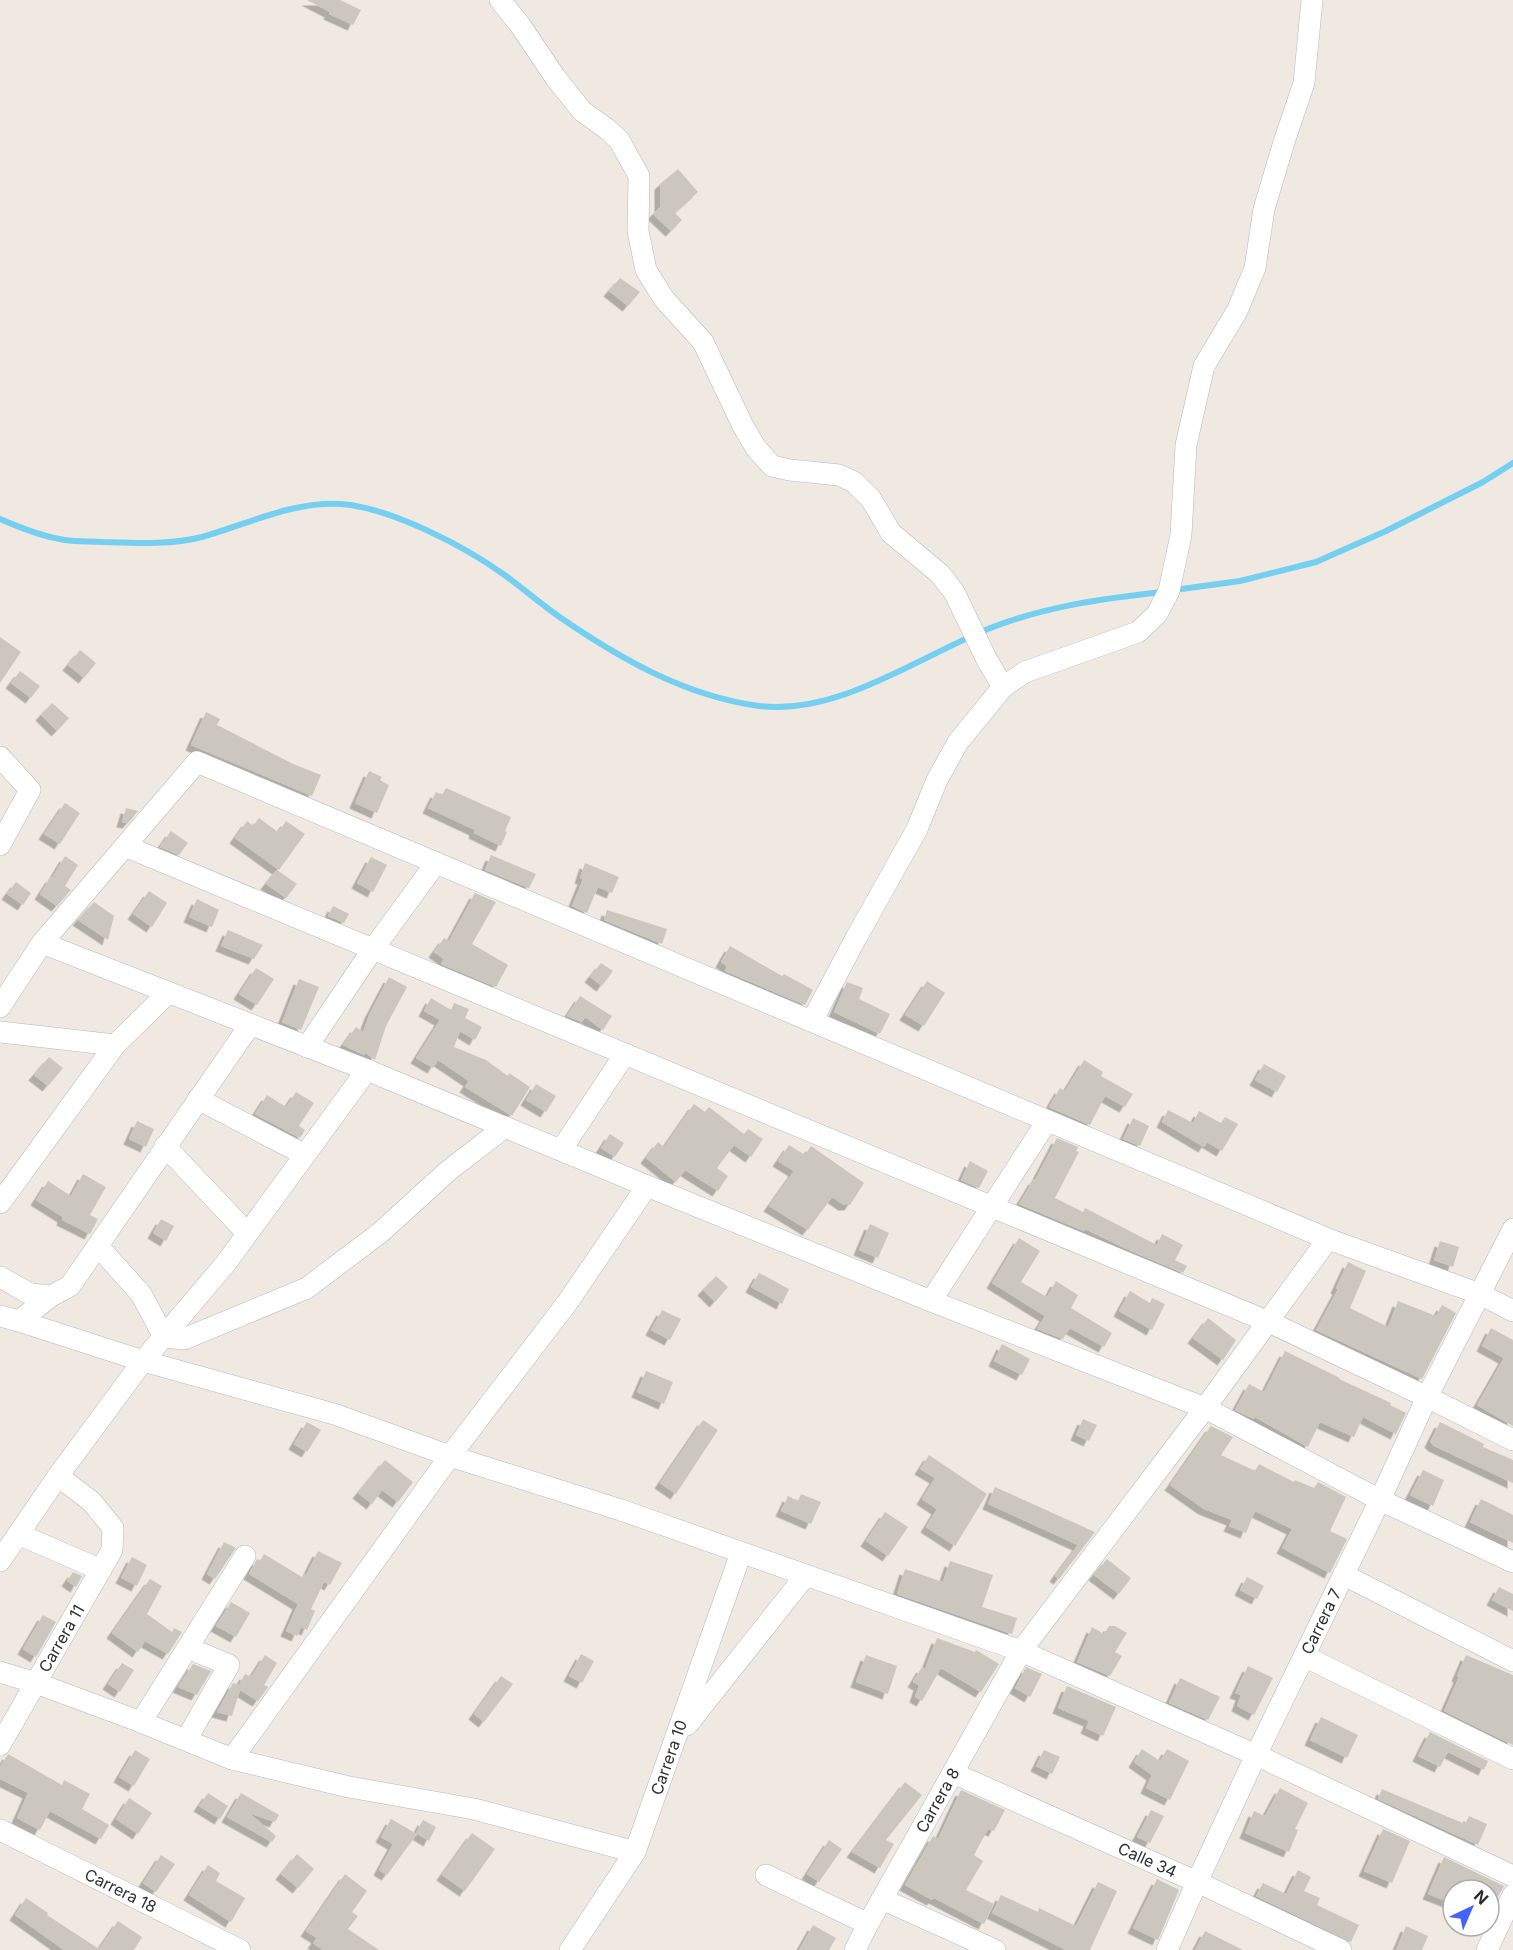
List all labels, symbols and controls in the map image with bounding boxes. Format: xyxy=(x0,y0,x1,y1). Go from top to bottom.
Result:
street label: Carrera 7 xyxy=(1297,1585,1345,1657)
street label: Carrera 11 xyxy=(34,1601,89,1676)
street label: Carrera 10 xyxy=(646,1717,691,1798)
street label: Carrera 8 xyxy=(911,1764,964,1836)
street label: Calle 34 xyxy=(1115,1838,1180,1882)
street label: Carrera 18 xyxy=(81,1864,160,1917)
north arrow xyxy=(1441,1878,1501,1938)
text: N xyxy=(1470,1886,1493,1909)

